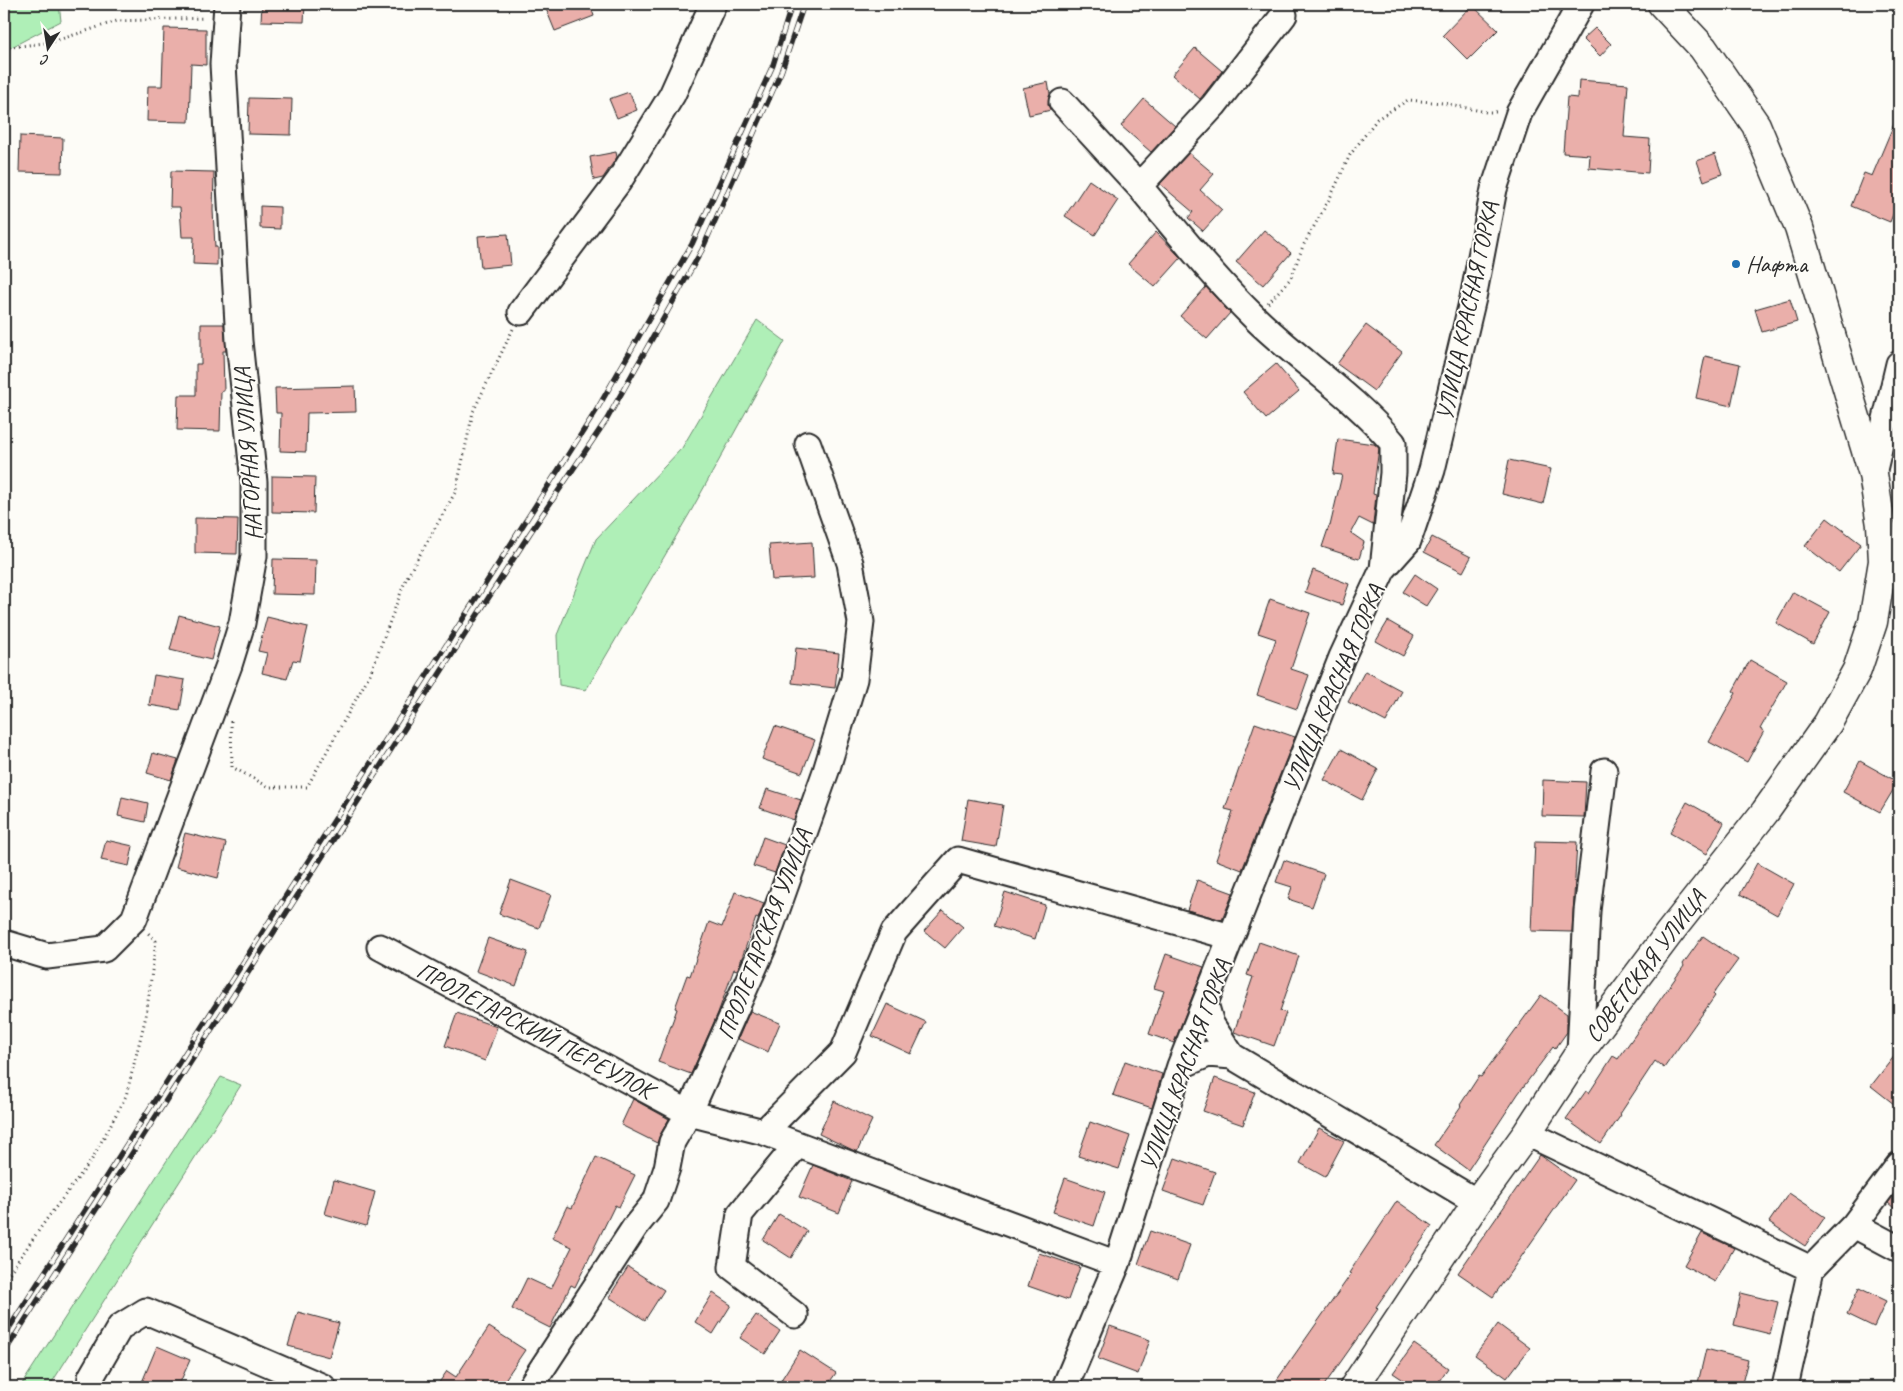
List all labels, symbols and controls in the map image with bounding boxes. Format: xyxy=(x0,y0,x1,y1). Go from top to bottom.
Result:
north arrow xyxy=(22,22,72,72)
text: С xyxy=(38,51,51,69)
street label: УЛИЦА КРАСНАЯ ГОРКА xyxy=(1429,198,1505,423)
place label: Нафта xyxy=(1746,249,1809,279)
marker: Нафта xyxy=(1730,258,1742,270)
street label: НАГОРНАЯ УЛИЦА xyxy=(227,365,269,542)
street label: УЛИЦА КРАСНАЯ ГОРКА xyxy=(1276,579,1391,796)
street label: ПРОЛЕТАРСКАЯ УЛИЦА xyxy=(710,824,818,1043)
street label: СОВЕТСКАЯ УЛИЦА xyxy=(1578,883,1713,1048)
street label: ПРОЛЕТАРСКИЙ ПЕРЕУЛОК xyxy=(412,955,663,1107)
street label: УЛИЦА КРАСНАЯ ГОРКА xyxy=(1133,955,1237,1175)

